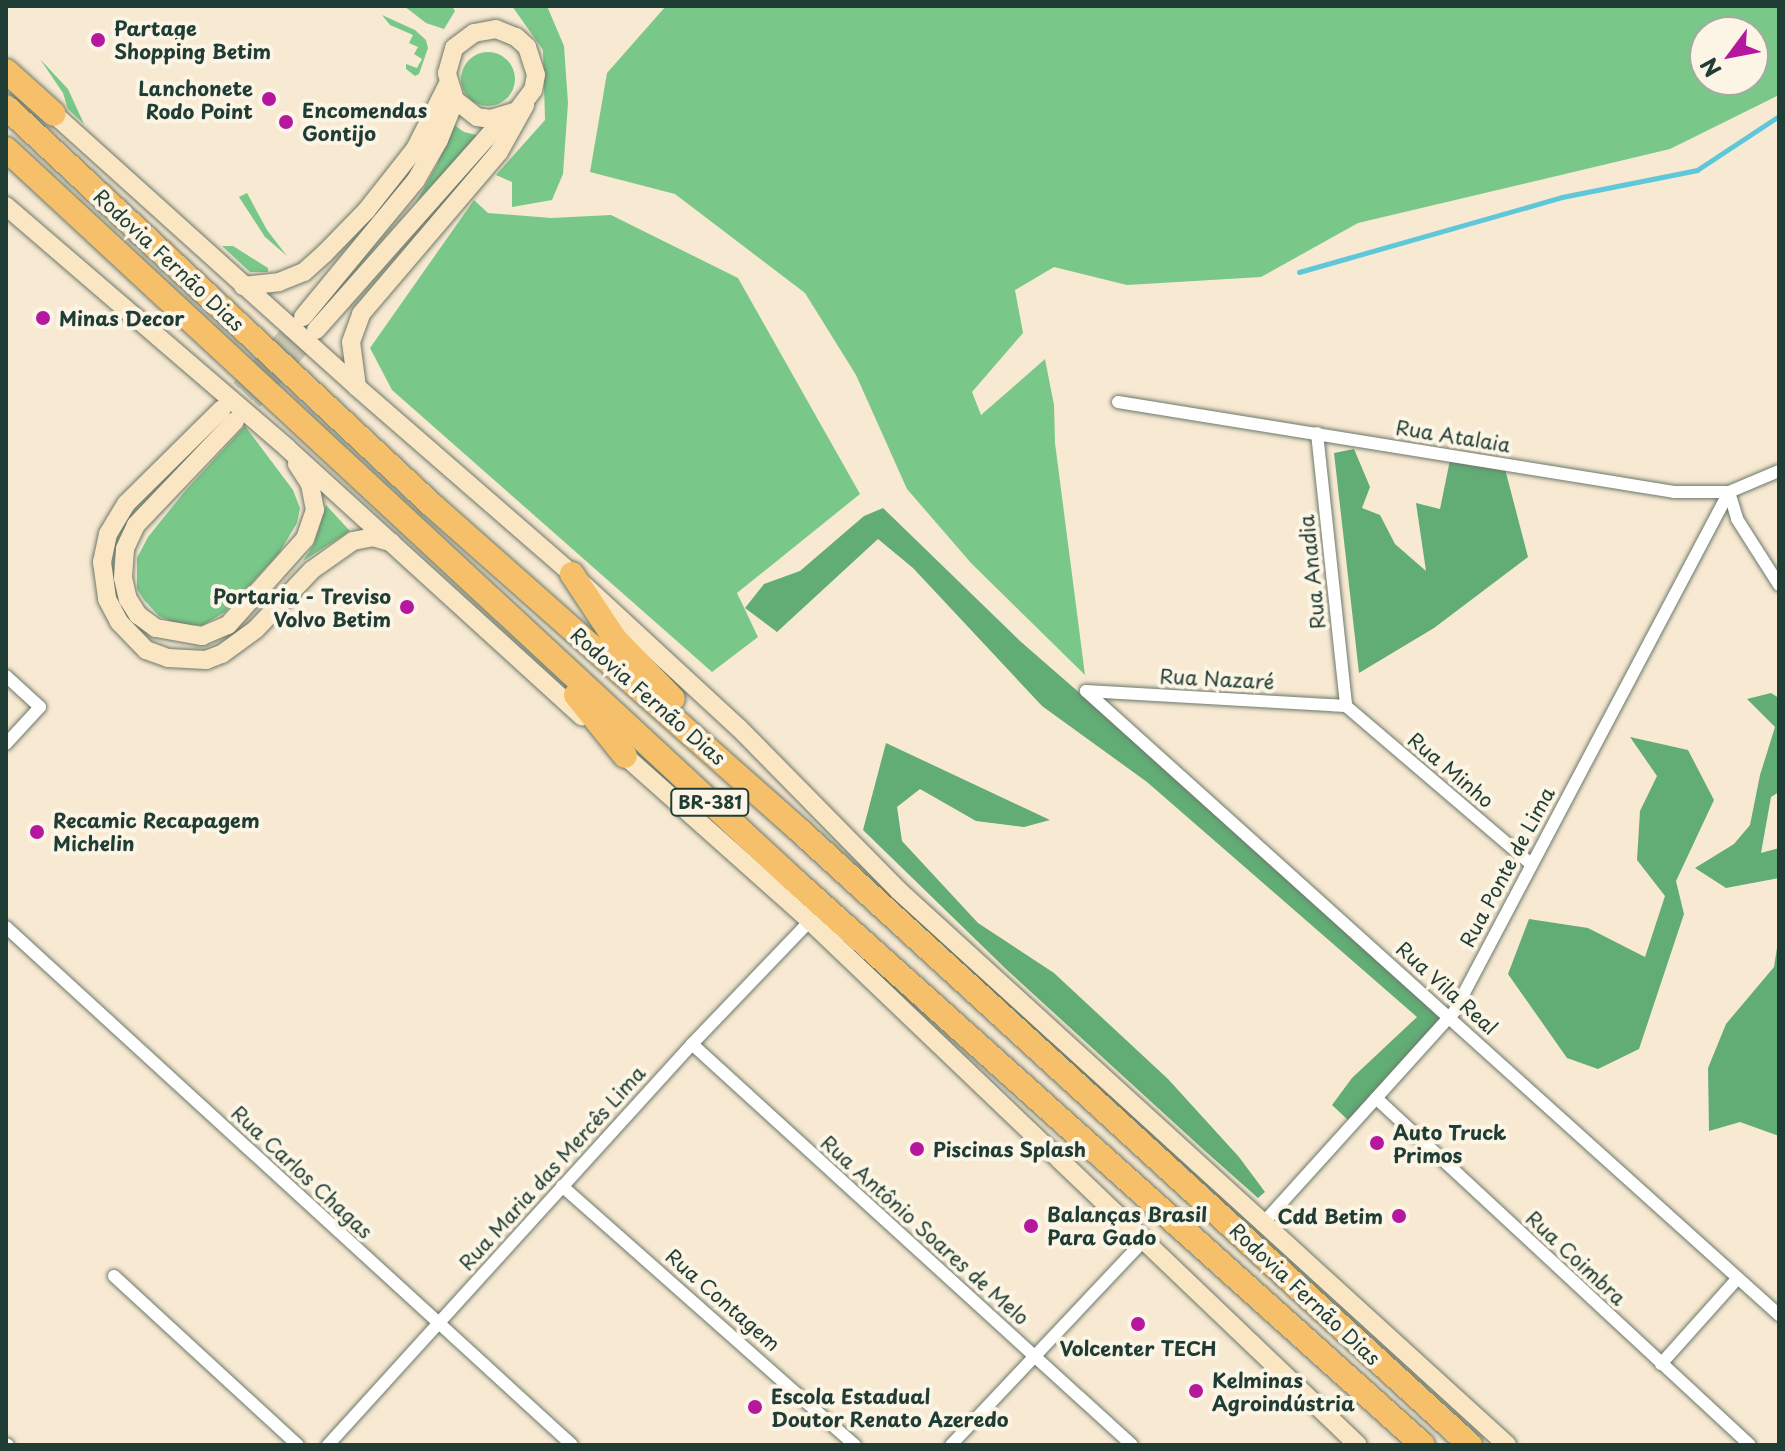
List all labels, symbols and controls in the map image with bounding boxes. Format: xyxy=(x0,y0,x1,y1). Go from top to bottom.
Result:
place label: Partage Shopping Betim xyxy=(114,16,272,63)
north arrow xyxy=(1689,16,1769,96)
marker: Partage Shopping Betim xyxy=(89,31,107,49)
text: N xyxy=(1691,52,1729,84)
place label: Lanchonete Rodo Point xyxy=(138,76,253,123)
marker: Lanchonete Rodo Point xyxy=(260,90,278,108)
place label: Encomendas Gontijo xyxy=(302,98,427,145)
marker: Encomendas Gontijo xyxy=(277,113,295,131)
street label: Rodovia Fernão Dias xyxy=(89,184,249,336)
place label: Minas Decor xyxy=(59,306,186,330)
marker: Minas Decor xyxy=(34,309,52,327)
street label: Rua Atalaia xyxy=(1394,415,1512,457)
street label: Rua Anadia xyxy=(1294,513,1330,631)
place label: Portaria - Treviso Volvo Betim xyxy=(211,584,391,631)
marker: Portaria - Treviso Volvo Betim xyxy=(398,598,416,616)
street label: Rodovia Fernão Dias xyxy=(566,622,730,770)
street label: Rua Nazaré xyxy=(1159,664,1275,694)
street label: Rua Minho xyxy=(1403,727,1499,813)
street label: Rua Ponte de Lima xyxy=(1454,781,1560,953)
road number: BR-381 xyxy=(670,788,750,816)
place label: Recamic Recapagem Michelin xyxy=(53,808,260,855)
marker: Recamic Recapagem Michelin xyxy=(28,823,46,841)
street label: Rua Vila Real xyxy=(1391,936,1503,1040)
street label: Rua Maria das Mercês Lima xyxy=(452,1059,652,1277)
street label: Rua Carlos Chagas xyxy=(227,1100,377,1244)
place label: Auto Truck Primos xyxy=(1393,1120,1507,1167)
street label: Rua Antônio Soares de Melo xyxy=(815,1129,1035,1331)
marker: Auto Truck Primos xyxy=(1368,1134,1386,1152)
place label: Piscinas Splash xyxy=(933,1137,1086,1161)
marker: Piscinas Splash xyxy=(908,1140,926,1158)
place label: Balanças Brasil Para Gado xyxy=(1047,1202,1207,1249)
place label: Cdd Betim xyxy=(1278,1204,1383,1228)
street label: Rua Coimbra xyxy=(1521,1206,1631,1310)
marker: Cdd Betim xyxy=(1390,1207,1408,1225)
marker: Balanças Brasil Para Gado xyxy=(1022,1217,1040,1235)
street label: Rodovia Fernão Dias xyxy=(1225,1218,1385,1370)
street label: Rua Contagem xyxy=(661,1244,785,1356)
marker: Volcenter TECH xyxy=(1129,1315,1147,1333)
place label: Volcenter TECH xyxy=(1059,1336,1217,1360)
place label: Kelminas Agroindústria xyxy=(1212,1368,1355,1415)
marker: Kelminas Agroindústria xyxy=(1187,1382,1205,1400)
place label: Escola Estadual Doutor Renato Azeredo xyxy=(771,1384,1008,1431)
marker: Escola Estadual Doutor Renato Azeredo xyxy=(746,1398,764,1416)

